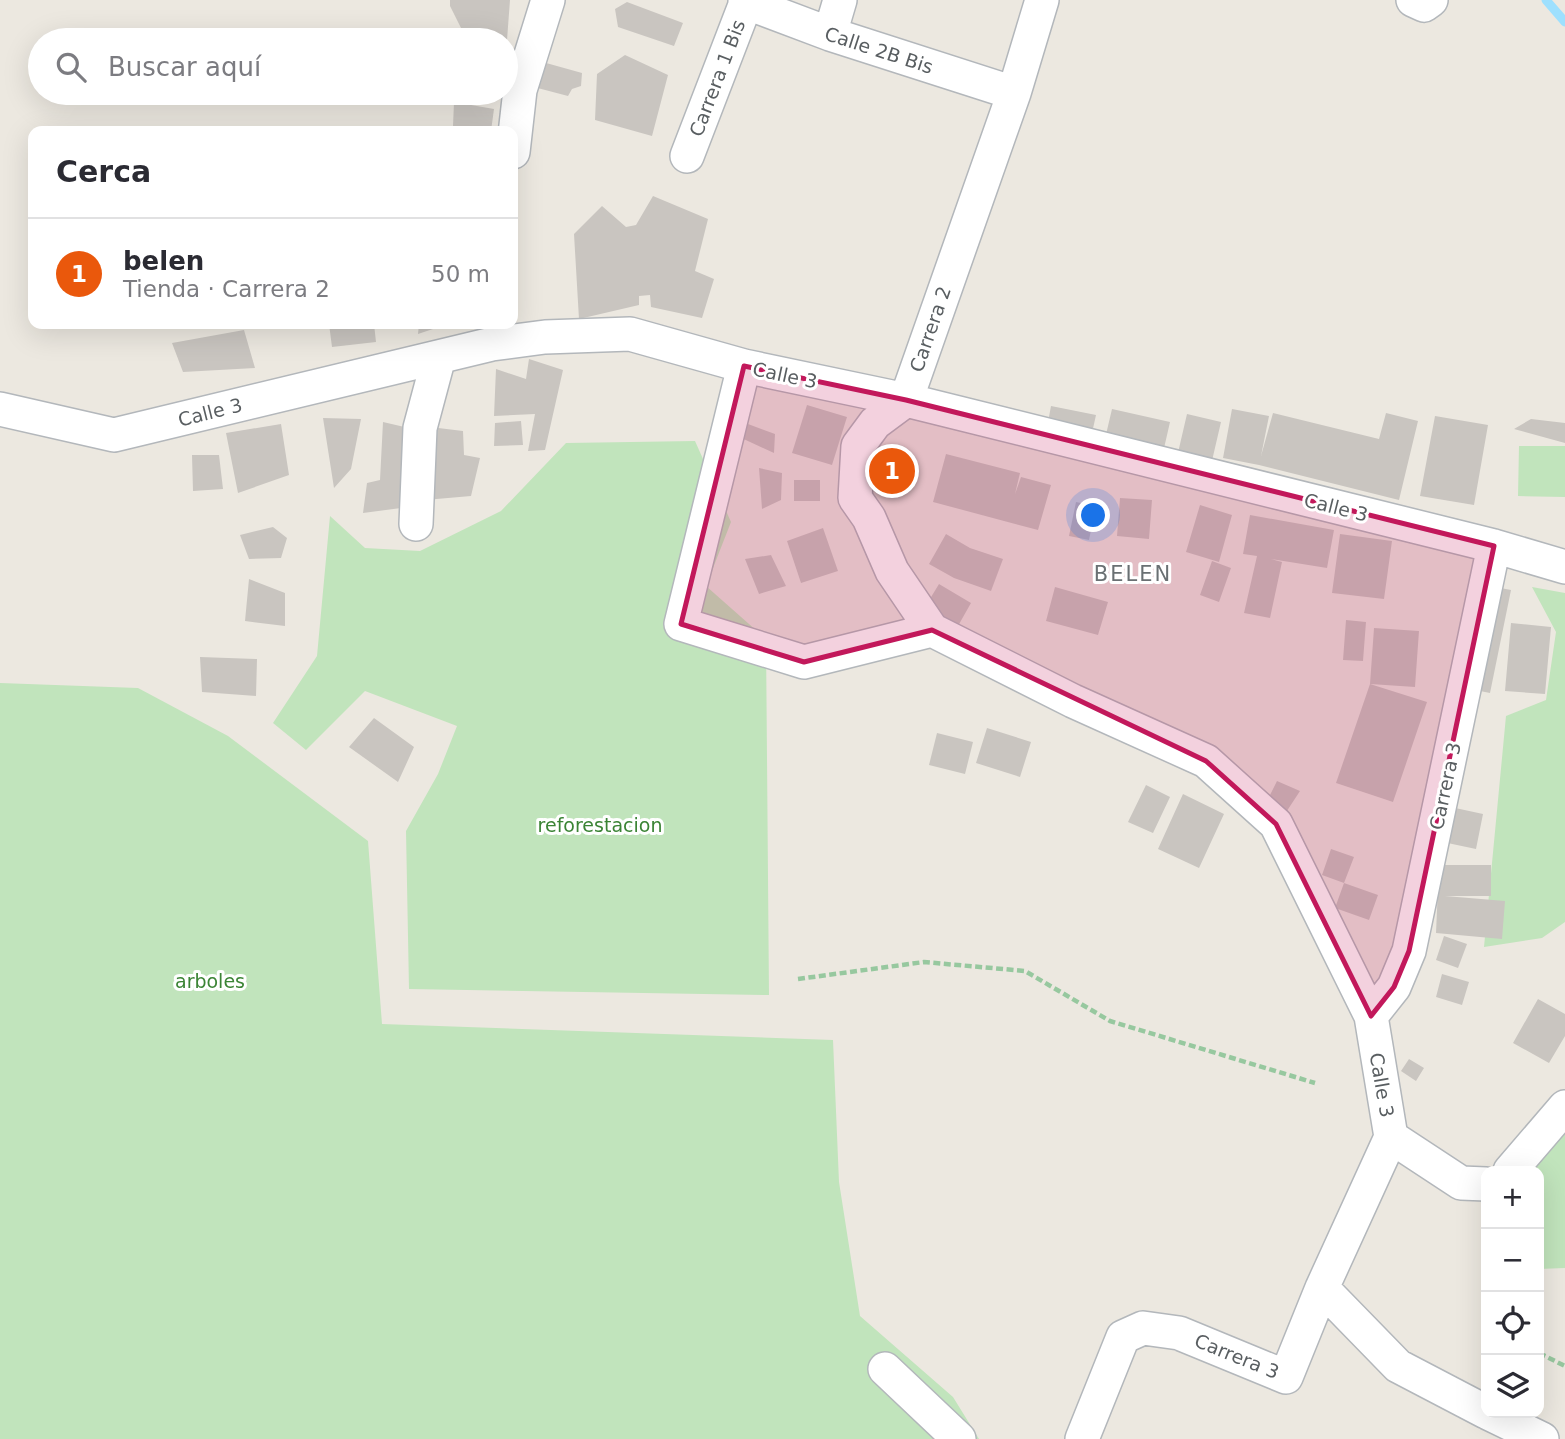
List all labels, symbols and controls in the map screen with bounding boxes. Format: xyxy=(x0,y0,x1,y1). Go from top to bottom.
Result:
street label: Carrera 1 Bis xyxy=(685,16,749,140)
street label: Calle 2B Bis xyxy=(822,22,936,78)
search box xyxy=(28,28,518,105)
icon: search xyxy=(52,48,90,86)
text: Buscar aquí xyxy=(108,52,261,82)
text: Cerca xyxy=(56,154,151,189)
text: belen xyxy=(123,246,204,276)
text: 1 xyxy=(71,261,87,287)
text: 50 m xyxy=(431,261,490,287)
text: Tienda · Carrera 2 xyxy=(123,276,330,302)
street label: Carrera 2 xyxy=(905,283,955,375)
street label: Calle 3 xyxy=(751,357,819,393)
street label: Calle 3 xyxy=(176,393,244,431)
pin: 1 xyxy=(869,445,915,497)
street label: Calle 3 xyxy=(1302,488,1370,526)
your location xyxy=(1076,498,1110,532)
district label: BELEN xyxy=(1094,562,1172,586)
street label: Carrera 3 xyxy=(1425,740,1465,832)
park label: reforestacion xyxy=(538,814,662,836)
park label: arboles xyxy=(175,970,245,992)
street label: Calle 3 xyxy=(1365,1051,1399,1119)
map controls xyxy=(1481,1166,1544,1418)
button: + xyxy=(1481,1166,1544,1229)
button: − xyxy=(1481,1229,1544,1292)
button: locate xyxy=(1481,1292,1544,1355)
street label: Carrera 3 xyxy=(1192,1329,1282,1383)
button: layers xyxy=(1481,1355,1544,1418)

